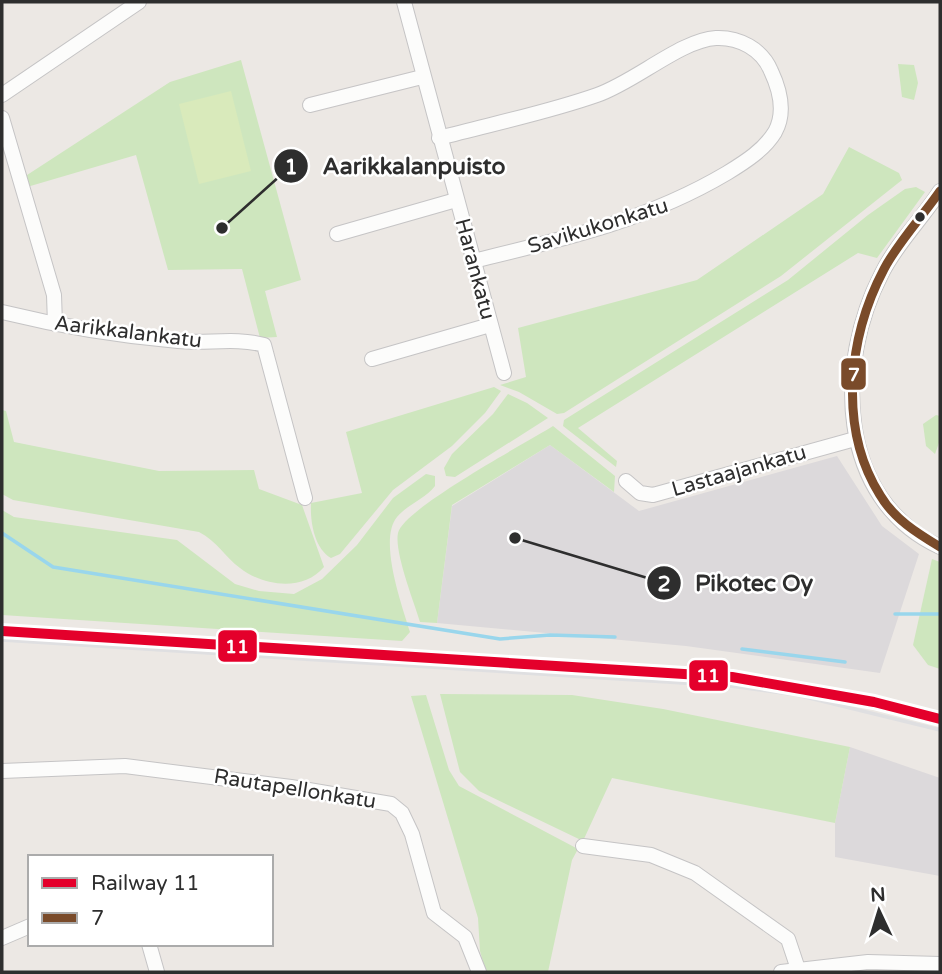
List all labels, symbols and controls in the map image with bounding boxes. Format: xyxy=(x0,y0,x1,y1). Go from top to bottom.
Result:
callout: Aarikkalanpuisto xyxy=(274,144,520,188)
text: Aarikkalanpuisto xyxy=(323,153,505,181)
text: 1 xyxy=(284,155,298,180)
street label: Savikukonkatu xyxy=(525,193,671,259)
unlabelled marker xyxy=(913,210,927,224)
street label: Harankatu xyxy=(449,216,501,322)
street label: Aarikkalankatu xyxy=(53,311,203,353)
line badge: 7 xyxy=(840,357,867,391)
text: 7 xyxy=(848,364,860,386)
street label: Lastaajankatu xyxy=(669,440,809,502)
callout: Pikotec Oy xyxy=(646,561,827,605)
text: Pikotec Oy xyxy=(695,570,814,598)
text: 2 xyxy=(657,572,671,597)
line badge: 11 xyxy=(217,629,258,663)
text: 11 xyxy=(225,636,249,658)
line badge: 11 xyxy=(688,659,729,692)
text: 11 xyxy=(696,665,720,687)
street label: Rautapellonkatu xyxy=(212,764,378,814)
legend xyxy=(28,855,273,946)
text: Railway 11 xyxy=(91,871,199,896)
north arrow xyxy=(844,876,914,946)
text: N xyxy=(870,884,886,907)
text: 7 xyxy=(91,906,104,931)

